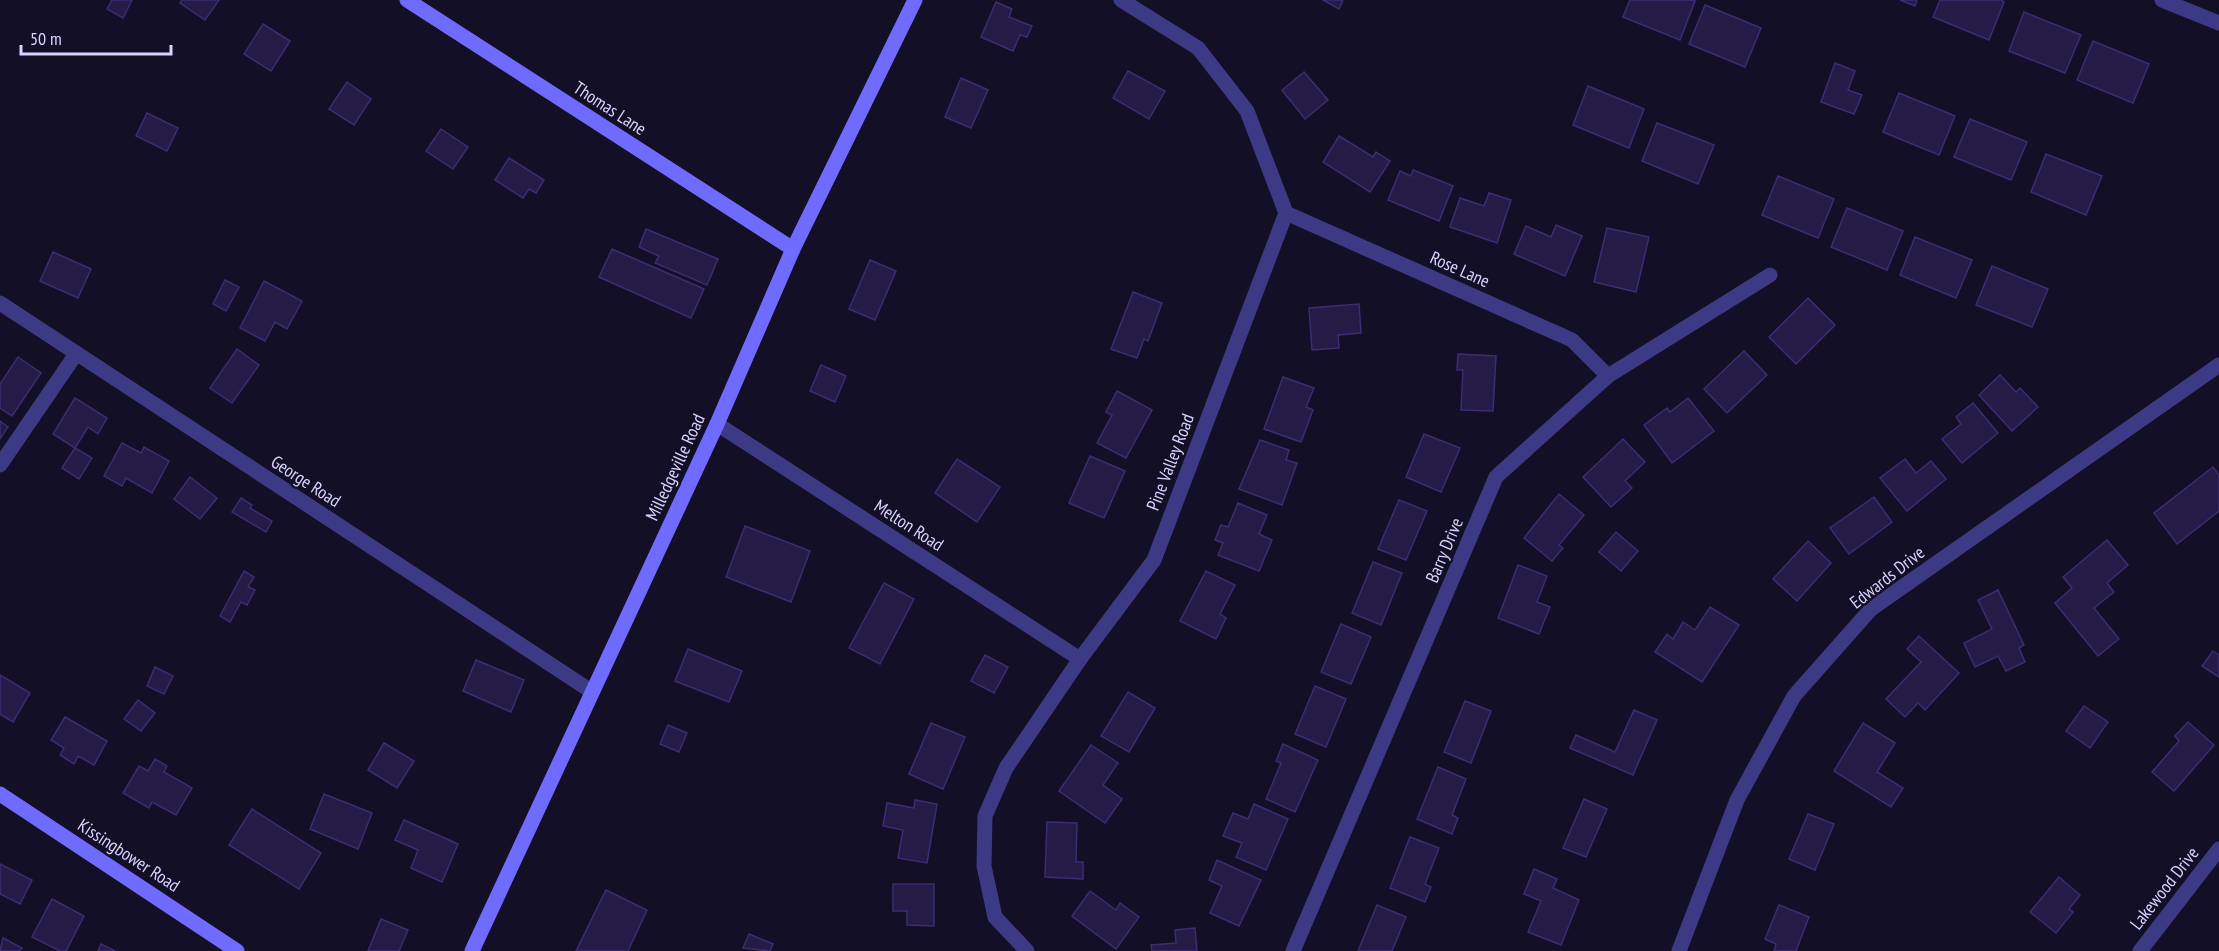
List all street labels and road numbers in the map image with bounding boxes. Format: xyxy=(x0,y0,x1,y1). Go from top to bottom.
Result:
street label: Thomas Lane xyxy=(569,76,651,140)
street label: Rose Lane xyxy=(1427,246,1493,292)
street label: Milledgeville Road xyxy=(640,410,710,524)
street label: Pine Valley Road xyxy=(1141,410,1199,514)
street label: George Road xyxy=(267,450,345,512)
street label: Melton Road xyxy=(870,494,948,556)
street label: Barry Drive xyxy=(1420,514,1468,586)
street label: Edwards Drive xyxy=(1845,541,1929,613)
street label: Kissingbower Road xyxy=(74,813,184,897)
street label: Lakewood Drive xyxy=(2125,842,2203,934)

